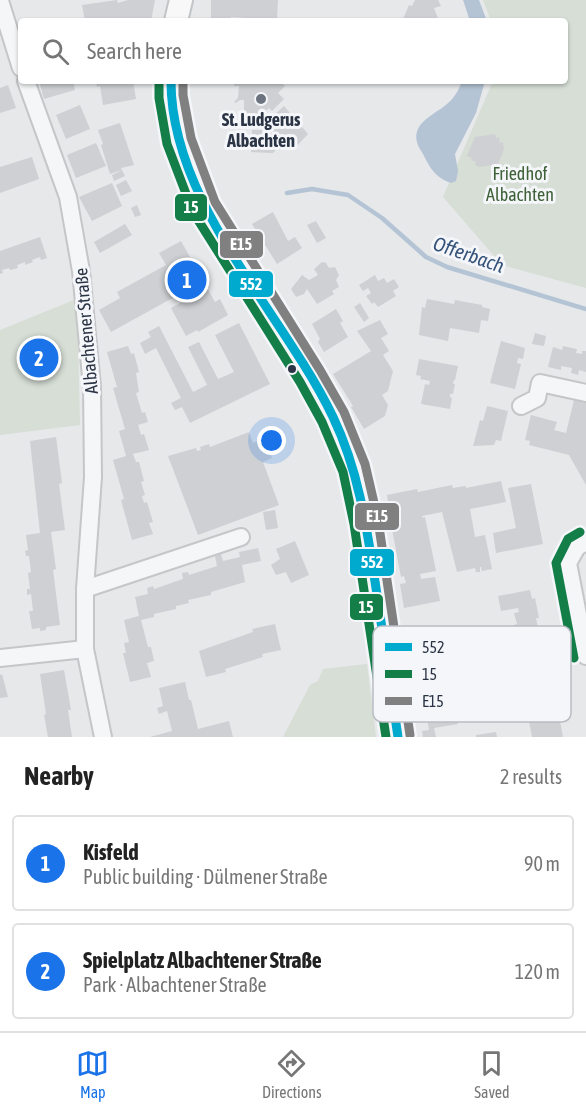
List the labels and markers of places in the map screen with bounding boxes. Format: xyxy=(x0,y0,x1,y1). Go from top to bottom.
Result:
marker: St. Ludgerus Albachten xyxy=(254,92,268,106)
place label: St. Ludgerus Albachten xyxy=(222,109,301,151)
pin: 1 xyxy=(168,258,207,302)
pin: 2 xyxy=(20,336,58,380)
unlabelled marker xyxy=(286,363,298,375)

